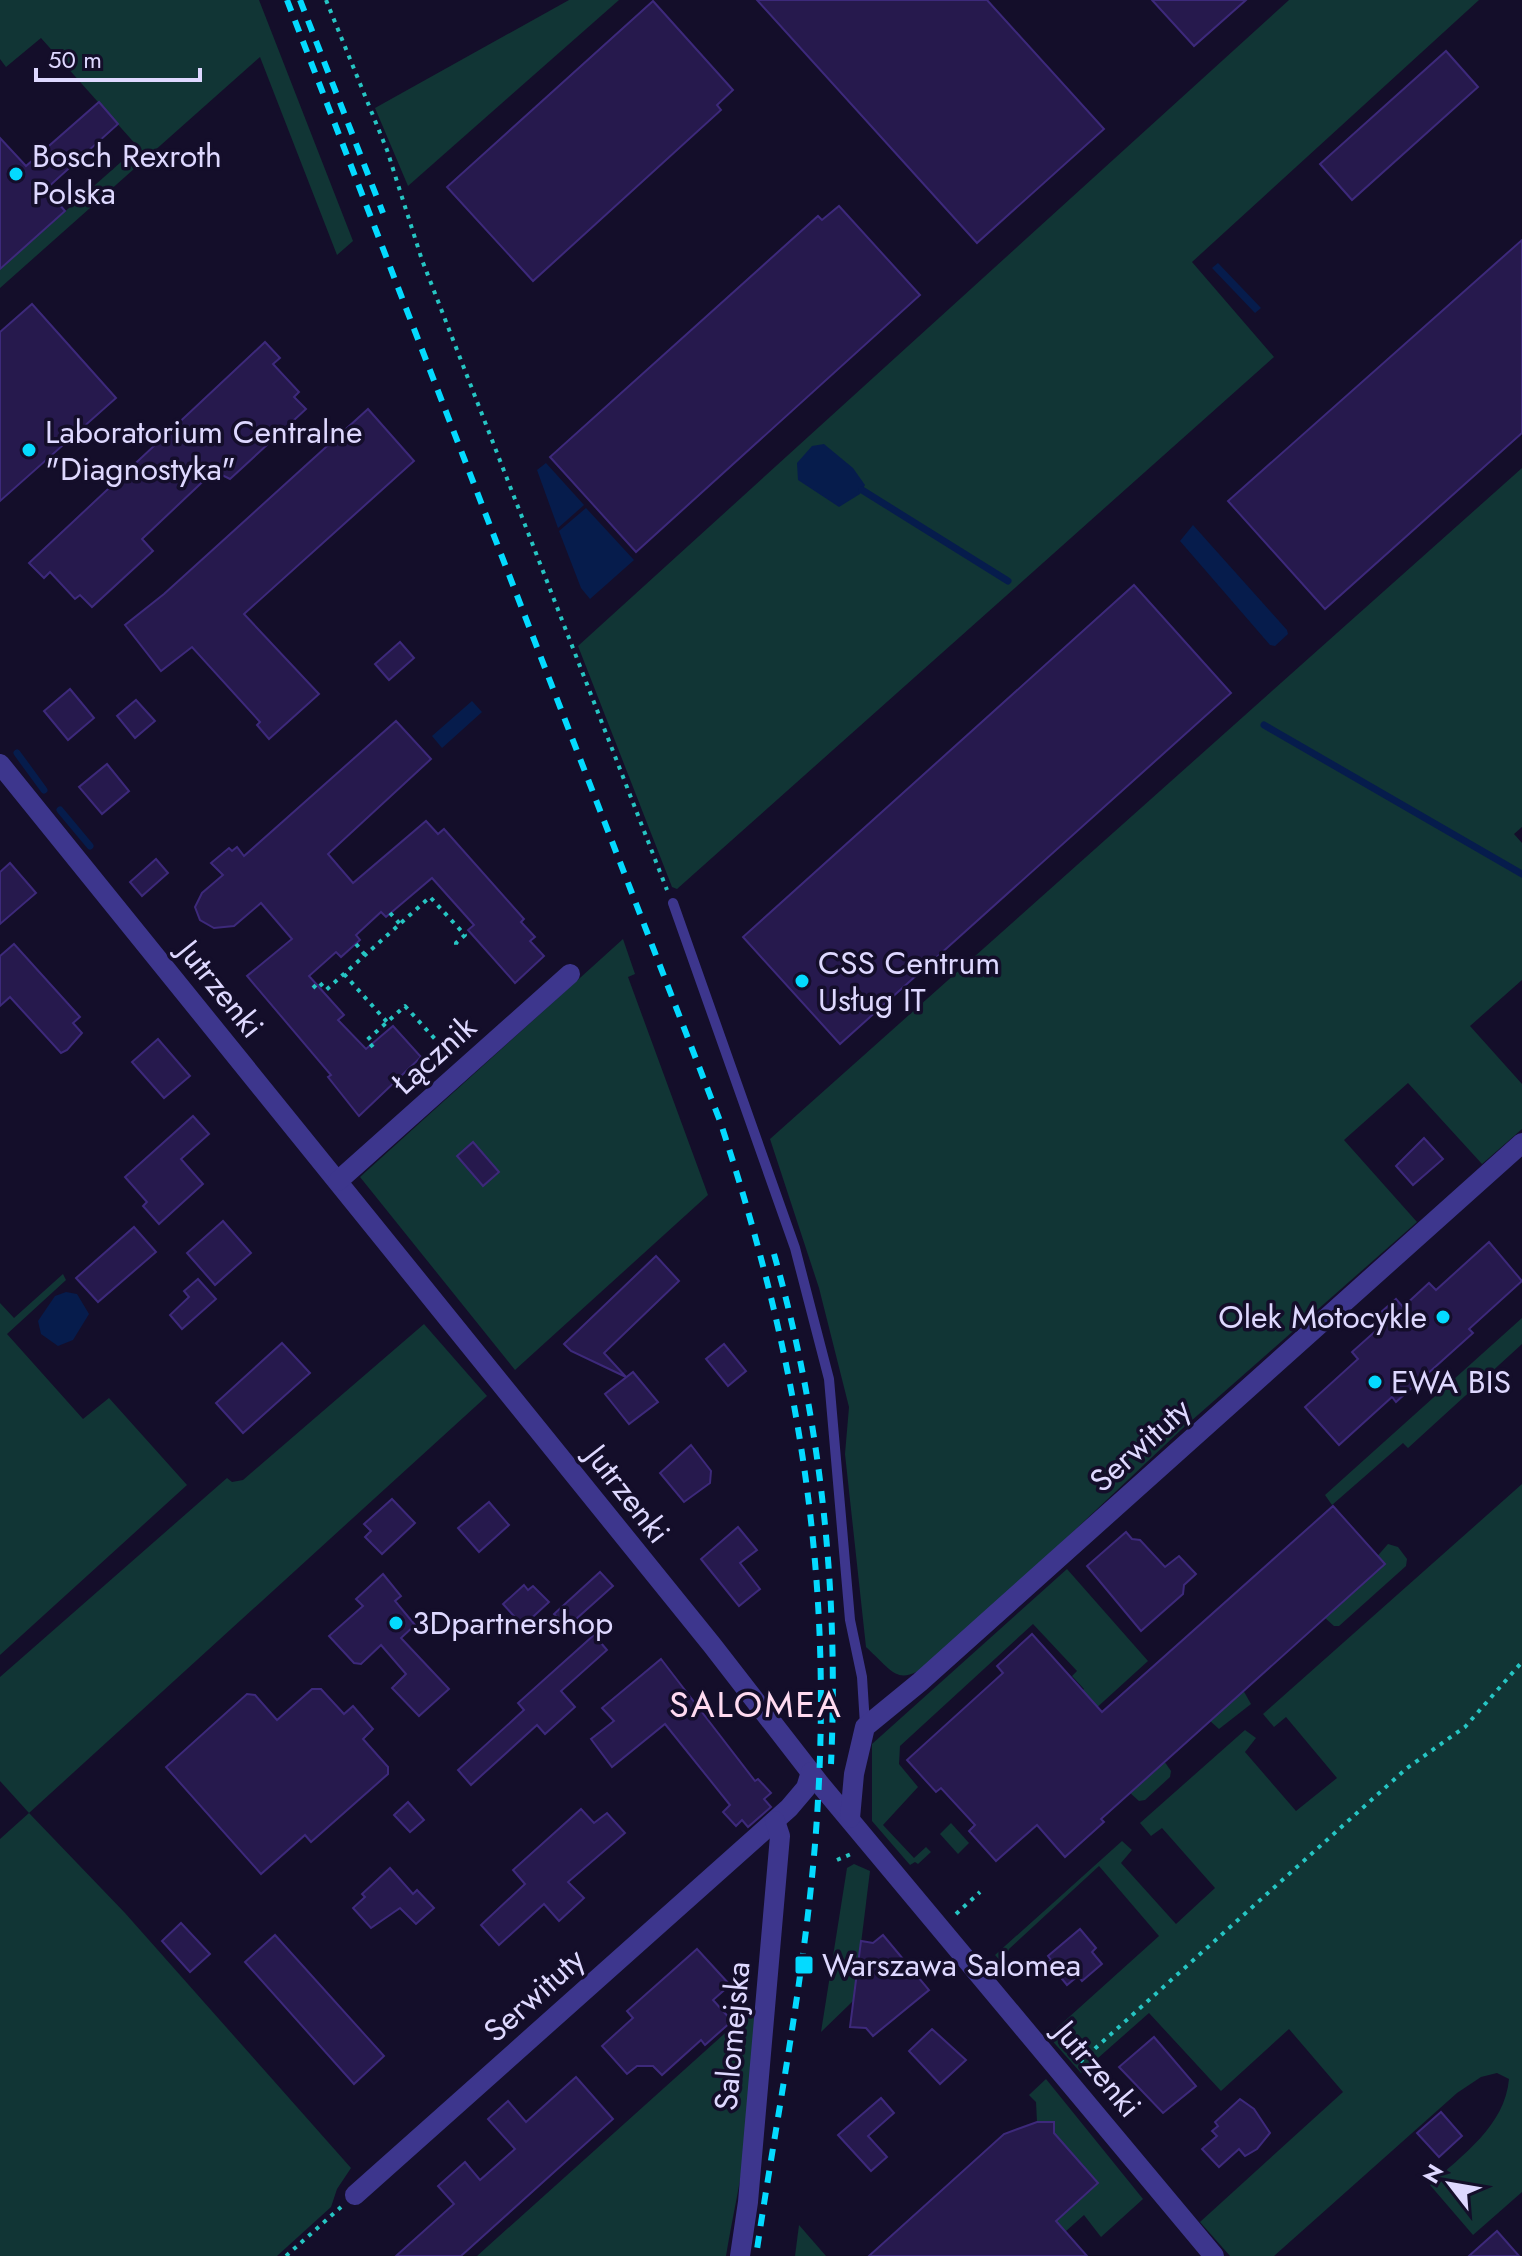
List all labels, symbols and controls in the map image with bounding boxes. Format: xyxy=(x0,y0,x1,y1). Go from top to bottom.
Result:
scale bar xyxy=(36,32,200,82)
text: 50 m xyxy=(48,42,102,77)
place label: Bosch Rexroth Polska xyxy=(32,133,222,216)
marker: Bosch Rexroth Polska xyxy=(7,165,25,183)
place label: Laboratorium Centralne "Diagnostyka" xyxy=(45,409,363,492)
marker: Laboratorium Centralne "Diagnostyka" xyxy=(20,441,38,459)
street label: Jutrzenki xyxy=(165,927,275,1048)
place label: CSS Centrum Usług IT xyxy=(818,940,1000,1023)
marker: CSS Centrum Usług IT xyxy=(793,972,811,990)
street label: Łącznik xyxy=(381,1004,487,1106)
place label: Olek Motocykle xyxy=(1218,1294,1427,1340)
marker: Olek Motocykle xyxy=(1434,1308,1452,1326)
place label: EWA BIS xyxy=(1391,1359,1511,1405)
marker: EWA BIS xyxy=(1366,1373,1384,1391)
street label: Serwituty xyxy=(1079,1386,1202,1503)
street label: Jutrzenki xyxy=(572,1432,681,1553)
place label: 3Dpartnershop xyxy=(412,1600,613,1646)
marker: 3Dpartnershop xyxy=(387,1614,405,1632)
district label: SALOMEA xyxy=(669,1678,843,1730)
street label: Serwituty xyxy=(473,1936,596,2053)
place label: Warszawa Salomea xyxy=(822,1942,1081,1988)
marker: Warszawa Salomea xyxy=(793,1954,815,1976)
street label: Salomejska xyxy=(703,1959,761,2113)
street label: Jutrzenki xyxy=(1041,2007,1152,2127)
north arrow xyxy=(1410,2144,1490,2224)
text: N xyxy=(1415,2158,1451,2189)

